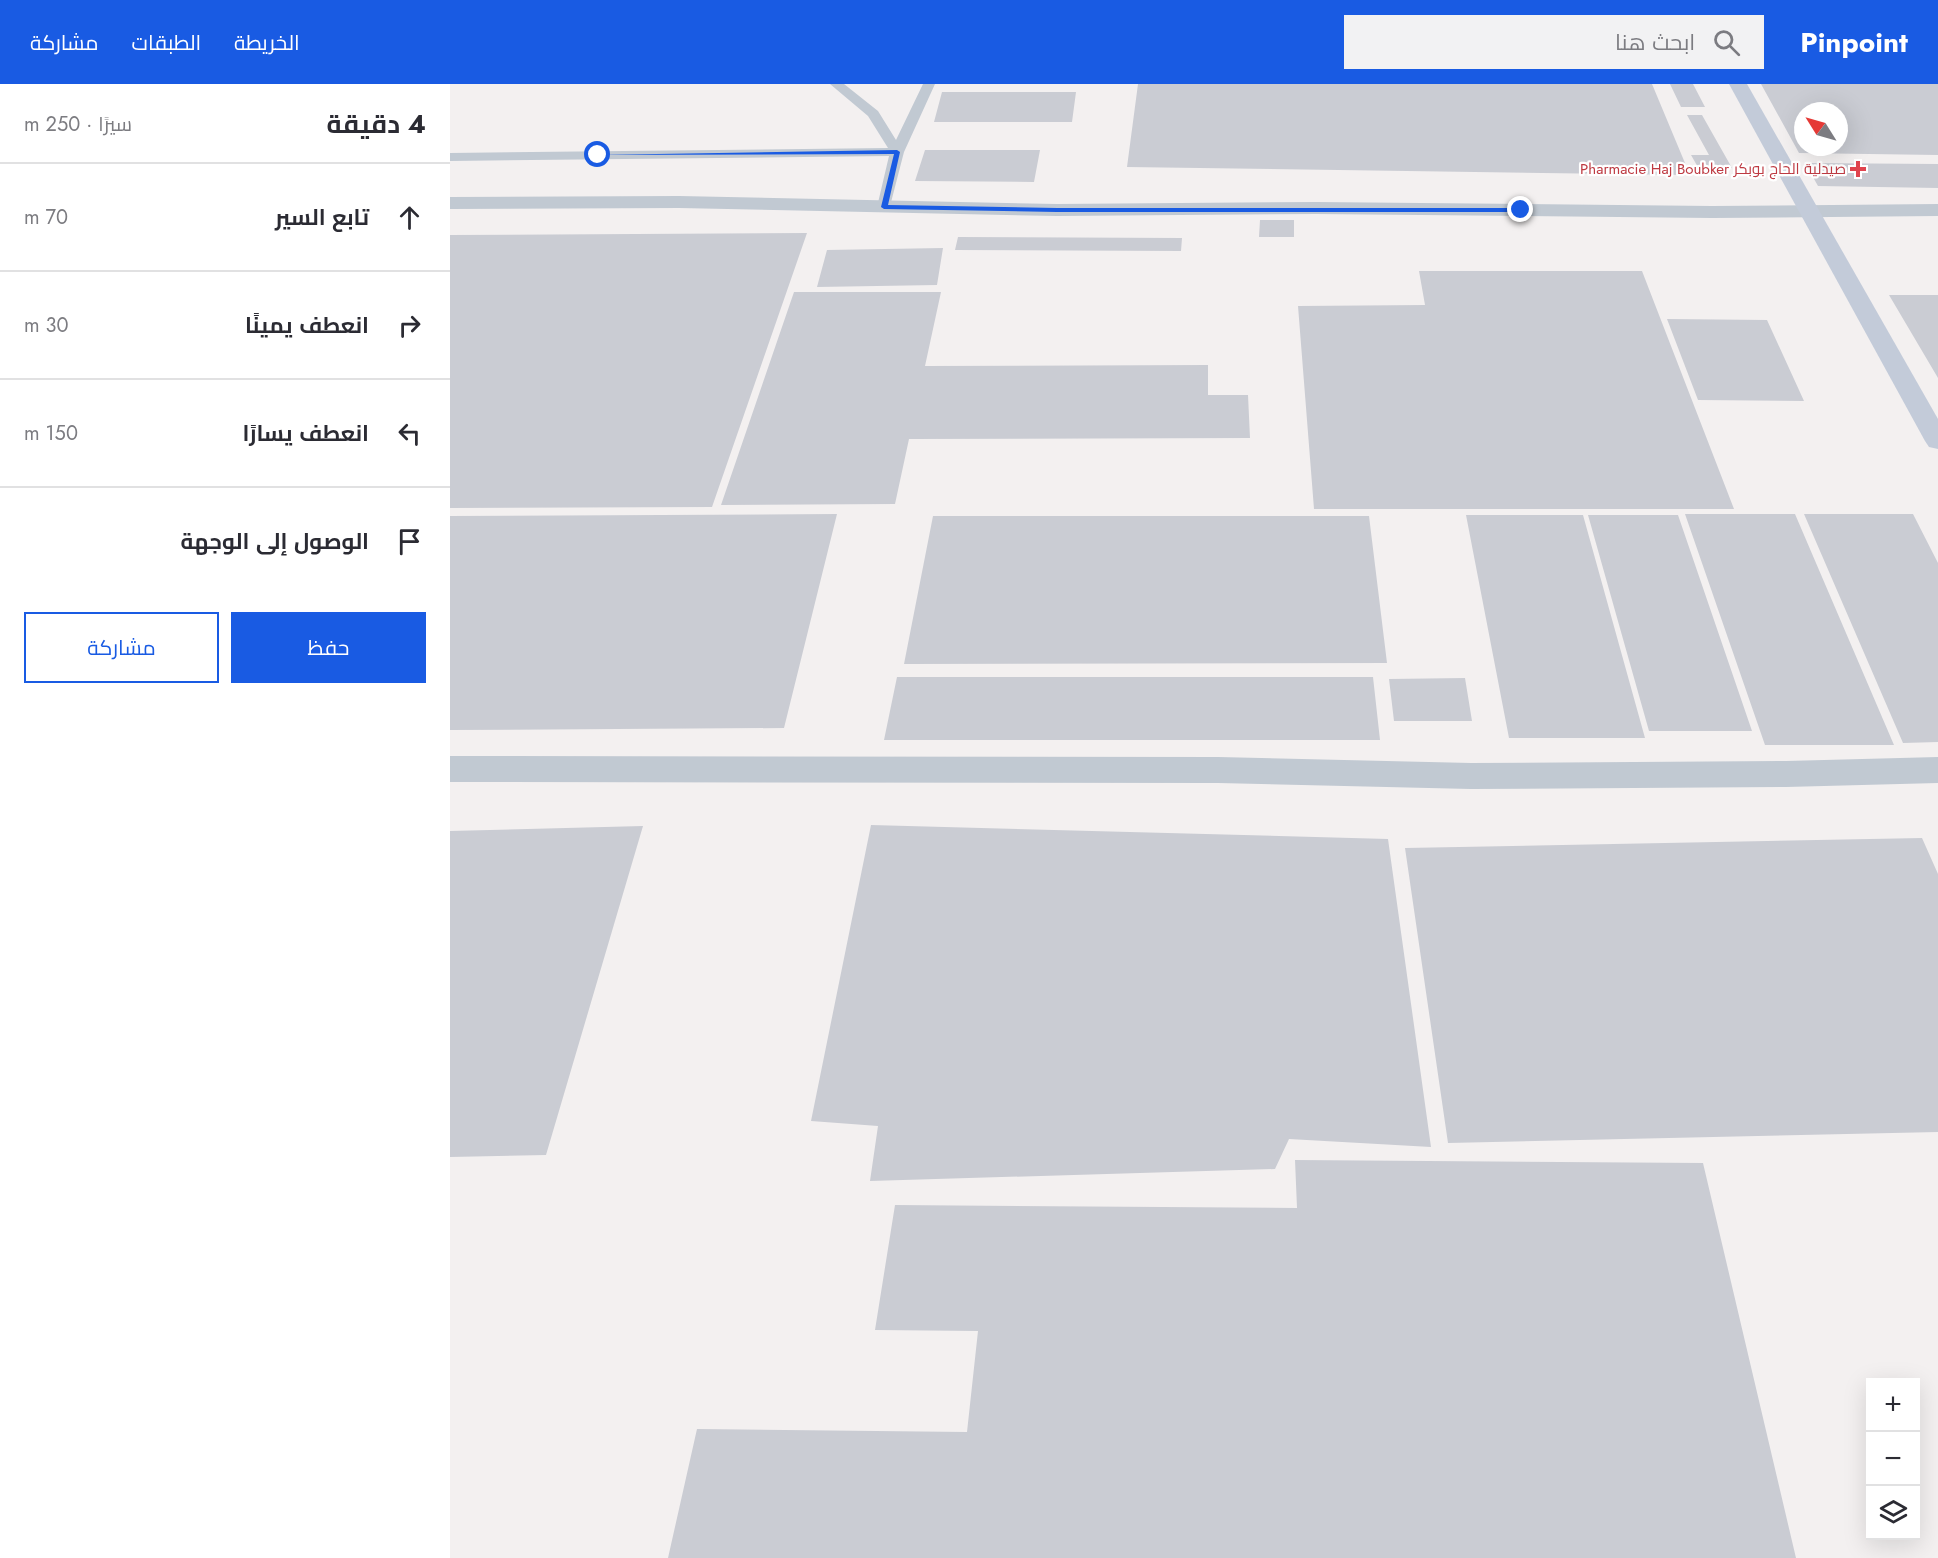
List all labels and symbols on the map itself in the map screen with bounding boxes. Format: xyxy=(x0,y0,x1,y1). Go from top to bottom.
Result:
north arrow xyxy=(1794,102,1848,156)
route start xyxy=(584,141,610,167)
place label: Pharmacie Haj Boubker صيدلية الحاج بوبكر xyxy=(1580,158,1846,180)
marker: Pharmacie Haj Boubker صيدلية الحاج بوبكر xyxy=(1851,162,1865,176)
route end xyxy=(1507,196,1533,222)

